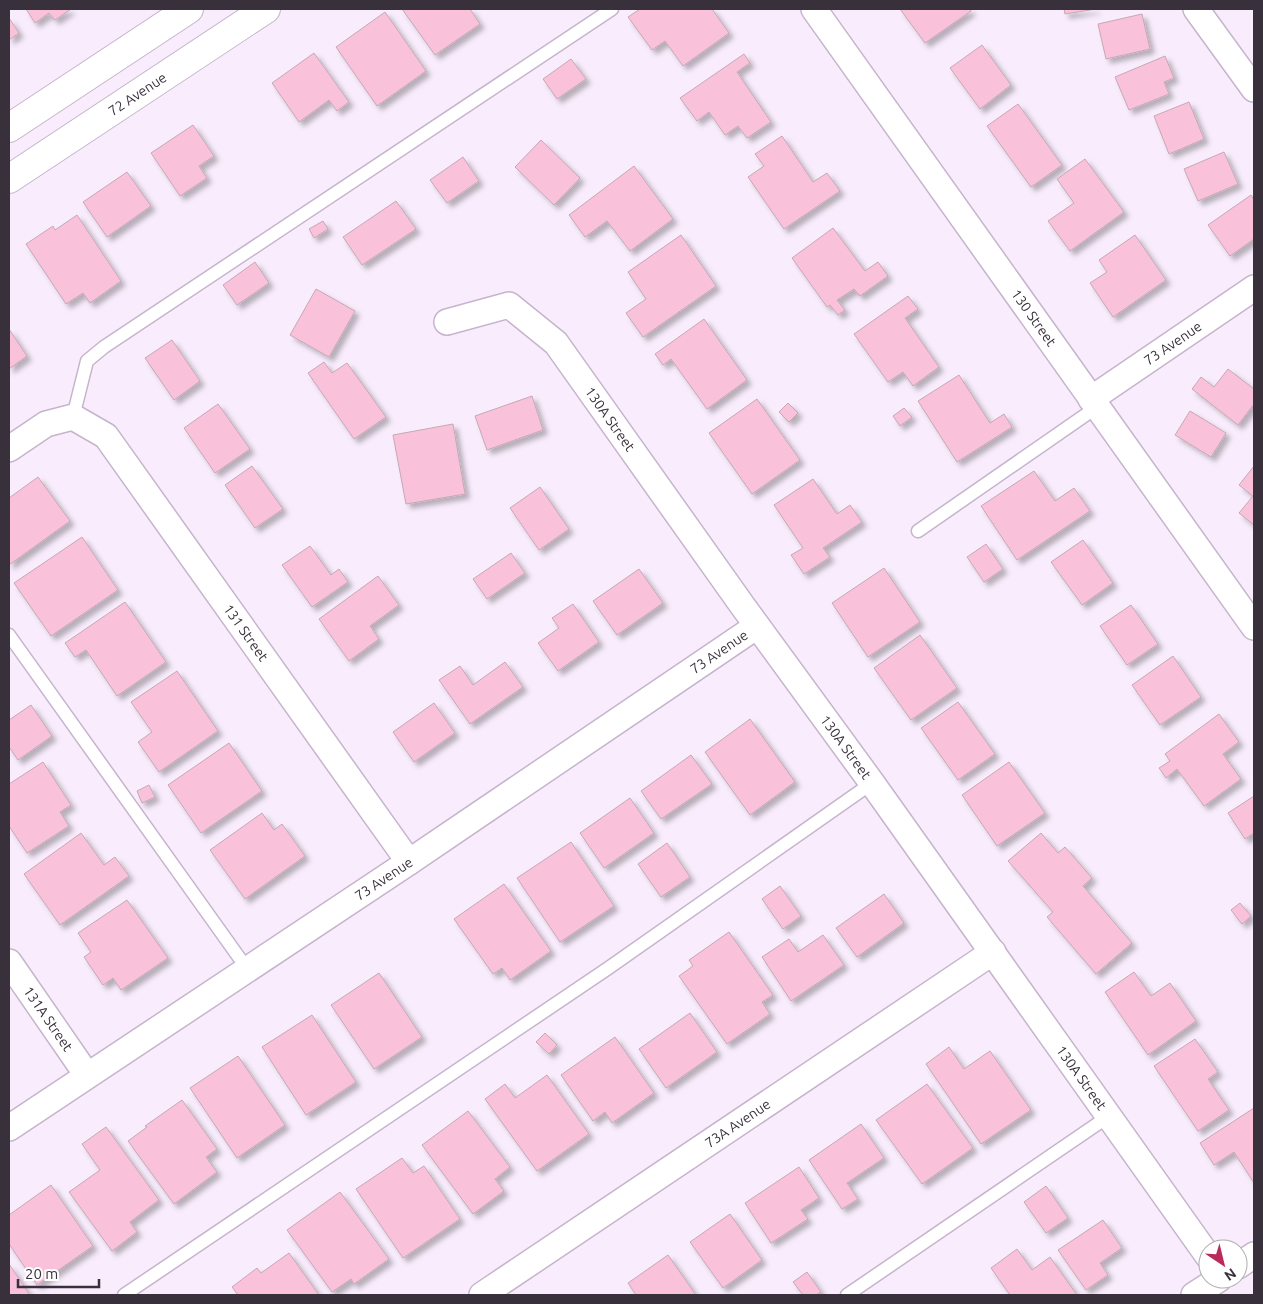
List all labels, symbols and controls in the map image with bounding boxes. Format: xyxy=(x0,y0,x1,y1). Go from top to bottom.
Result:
street label: 72 Avenue xyxy=(105,69,169,119)
street label: 130 Street xyxy=(1008,286,1060,350)
street label: 73 Avenue xyxy=(1141,318,1205,369)
street label: 130A Street xyxy=(582,384,639,455)
street label: 131 Street xyxy=(220,601,272,665)
street label: 73 Avenue xyxy=(687,627,751,677)
street label: 130A Street xyxy=(817,712,875,783)
street label: 73 Avenue xyxy=(352,854,416,904)
street label: 131A Street xyxy=(20,983,76,1055)
street label: 130A Street xyxy=(1053,1042,1110,1113)
street label: 73A Avenue xyxy=(702,1096,773,1151)
north arrow xyxy=(1198,1239,1248,1289)
scale bar xyxy=(18,1256,99,1288)
text: 20 m xyxy=(25,1265,58,1282)
text: N xyxy=(1222,1265,1239,1284)

